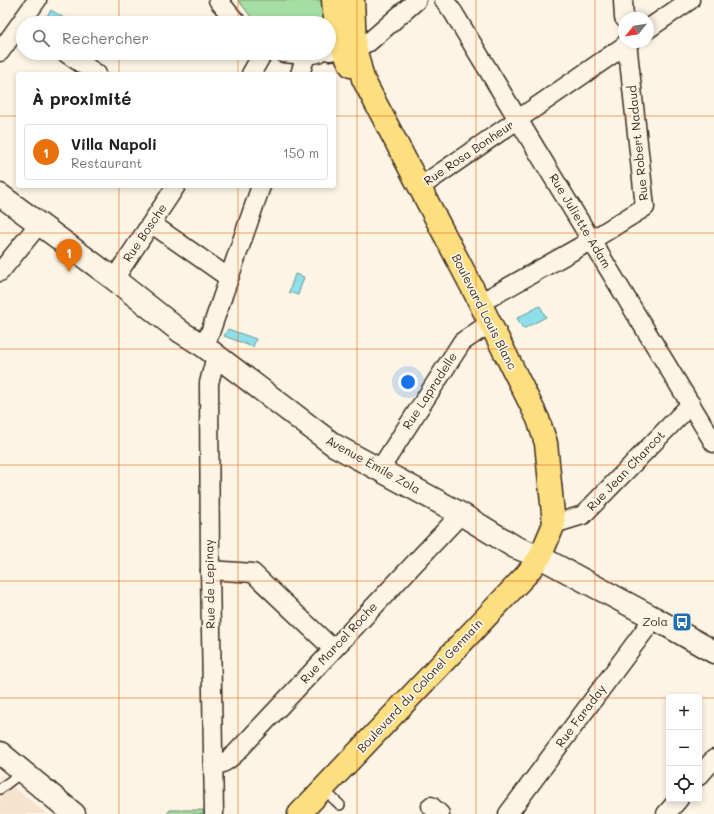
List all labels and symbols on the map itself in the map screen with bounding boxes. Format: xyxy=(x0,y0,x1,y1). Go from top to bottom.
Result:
north arrow xyxy=(618,12,654,48)
street label: Rue Robert Nadaud xyxy=(623,84,651,202)
street label: Rue Rosa Bonheur xyxy=(420,116,517,188)
street label: Rue Juliette Adam xyxy=(546,170,615,271)
street label: Rue Bosche xyxy=(119,200,170,265)
pin: 1 xyxy=(56,239,82,272)
street label: Boulevard Louis Blanc xyxy=(449,251,521,372)
street label: Rue Lapradelle xyxy=(398,349,460,432)
your location xyxy=(398,372,418,392)
street label: Rue Jean Charcot xyxy=(583,427,668,514)
street label: Avenue Émile Zola xyxy=(323,432,423,497)
street label: Rue de Lepinay xyxy=(200,539,218,629)
street label: Rue Marcel Roche xyxy=(296,598,380,687)
bus stop icon: Zola xyxy=(671,611,693,633)
place label: Zola xyxy=(642,613,668,629)
street label: Boulevard du Colonel Germain xyxy=(353,615,486,756)
street label: Rue Faraday xyxy=(551,681,609,750)

